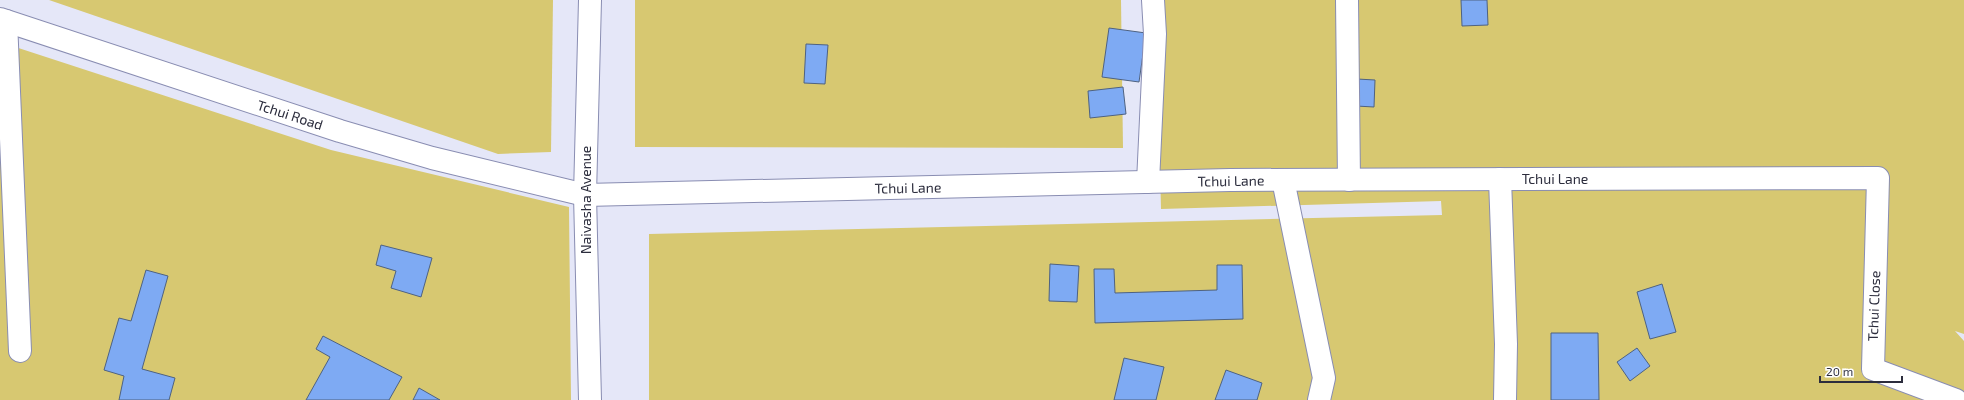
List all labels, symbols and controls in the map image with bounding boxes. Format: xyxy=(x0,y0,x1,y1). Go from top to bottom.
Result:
street label: Tchui Road xyxy=(255,96,325,133)
street label: Naivasha Avenue xyxy=(577,146,594,254)
street label: Tchui Lane xyxy=(1522,170,1588,187)
street label: Tchui Lane xyxy=(1198,171,1264,190)
street label: Tchui Lane xyxy=(875,178,941,197)
street label: Tchui Close xyxy=(1864,270,1883,342)
scale bar xyxy=(1820,358,1902,384)
text: 20 m xyxy=(1826,364,1853,378)

